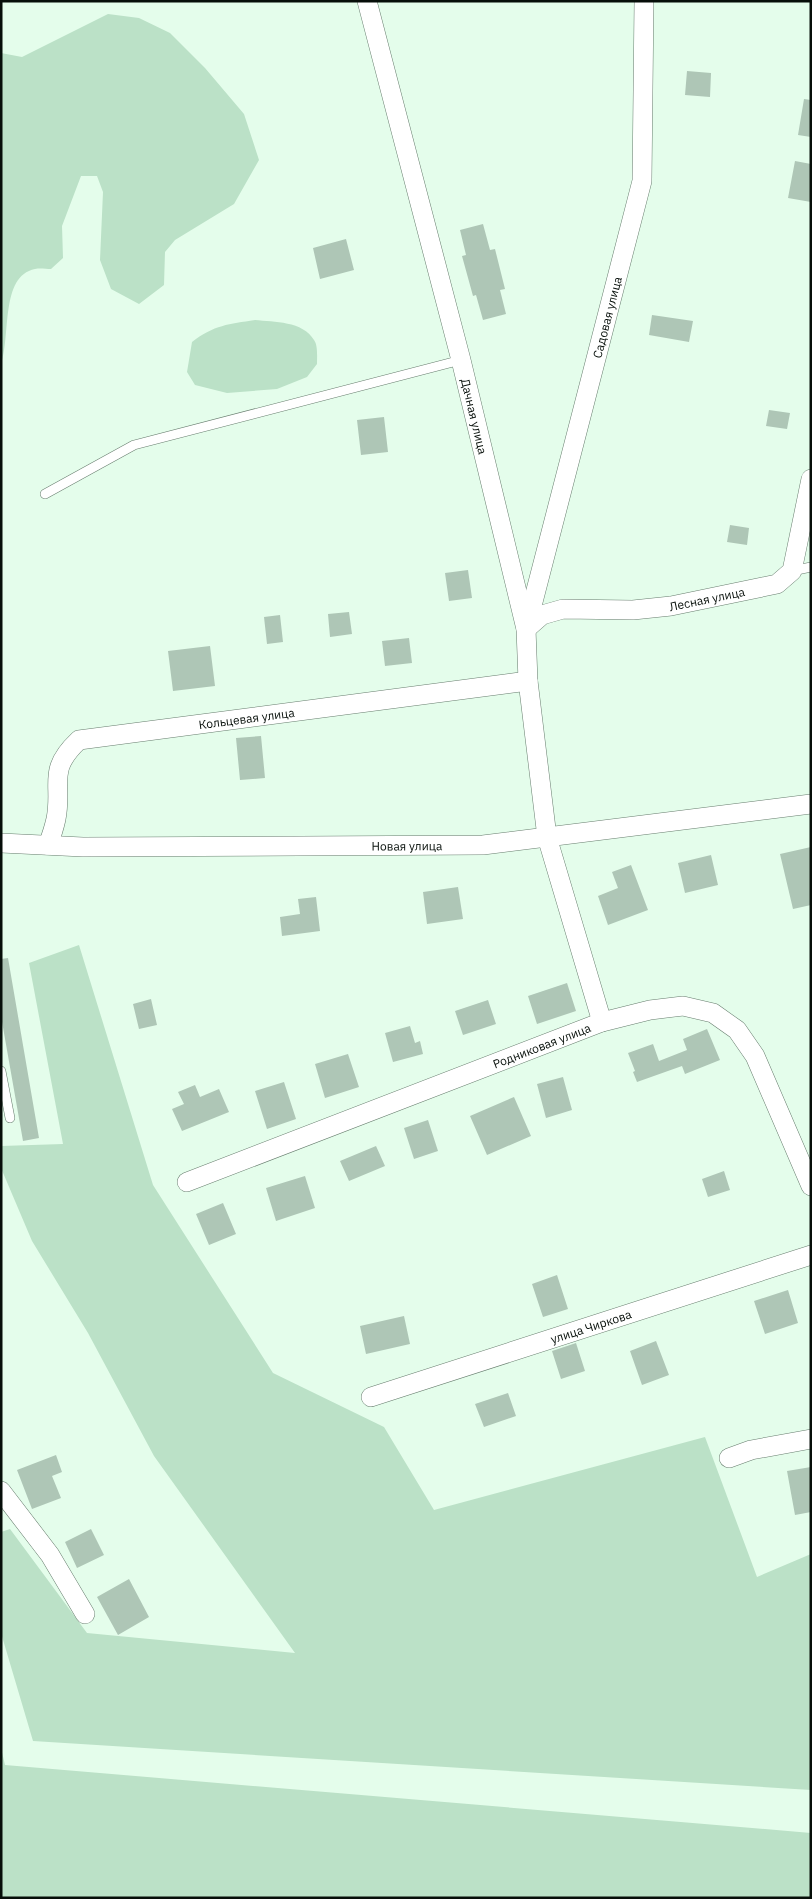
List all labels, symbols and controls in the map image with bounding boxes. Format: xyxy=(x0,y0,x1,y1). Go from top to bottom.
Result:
street label: Садовая улица xyxy=(589,274,625,360)
street label: Дачная улица xyxy=(458,377,491,456)
street label: Лесная улица xyxy=(668,583,747,614)
street label: Кольцевая улица xyxy=(198,704,296,732)
street label: Новая улица xyxy=(371,838,443,853)
street label: Родниковая улица xyxy=(490,1019,593,1071)
street label: улица Чиркова xyxy=(549,1306,634,1346)

